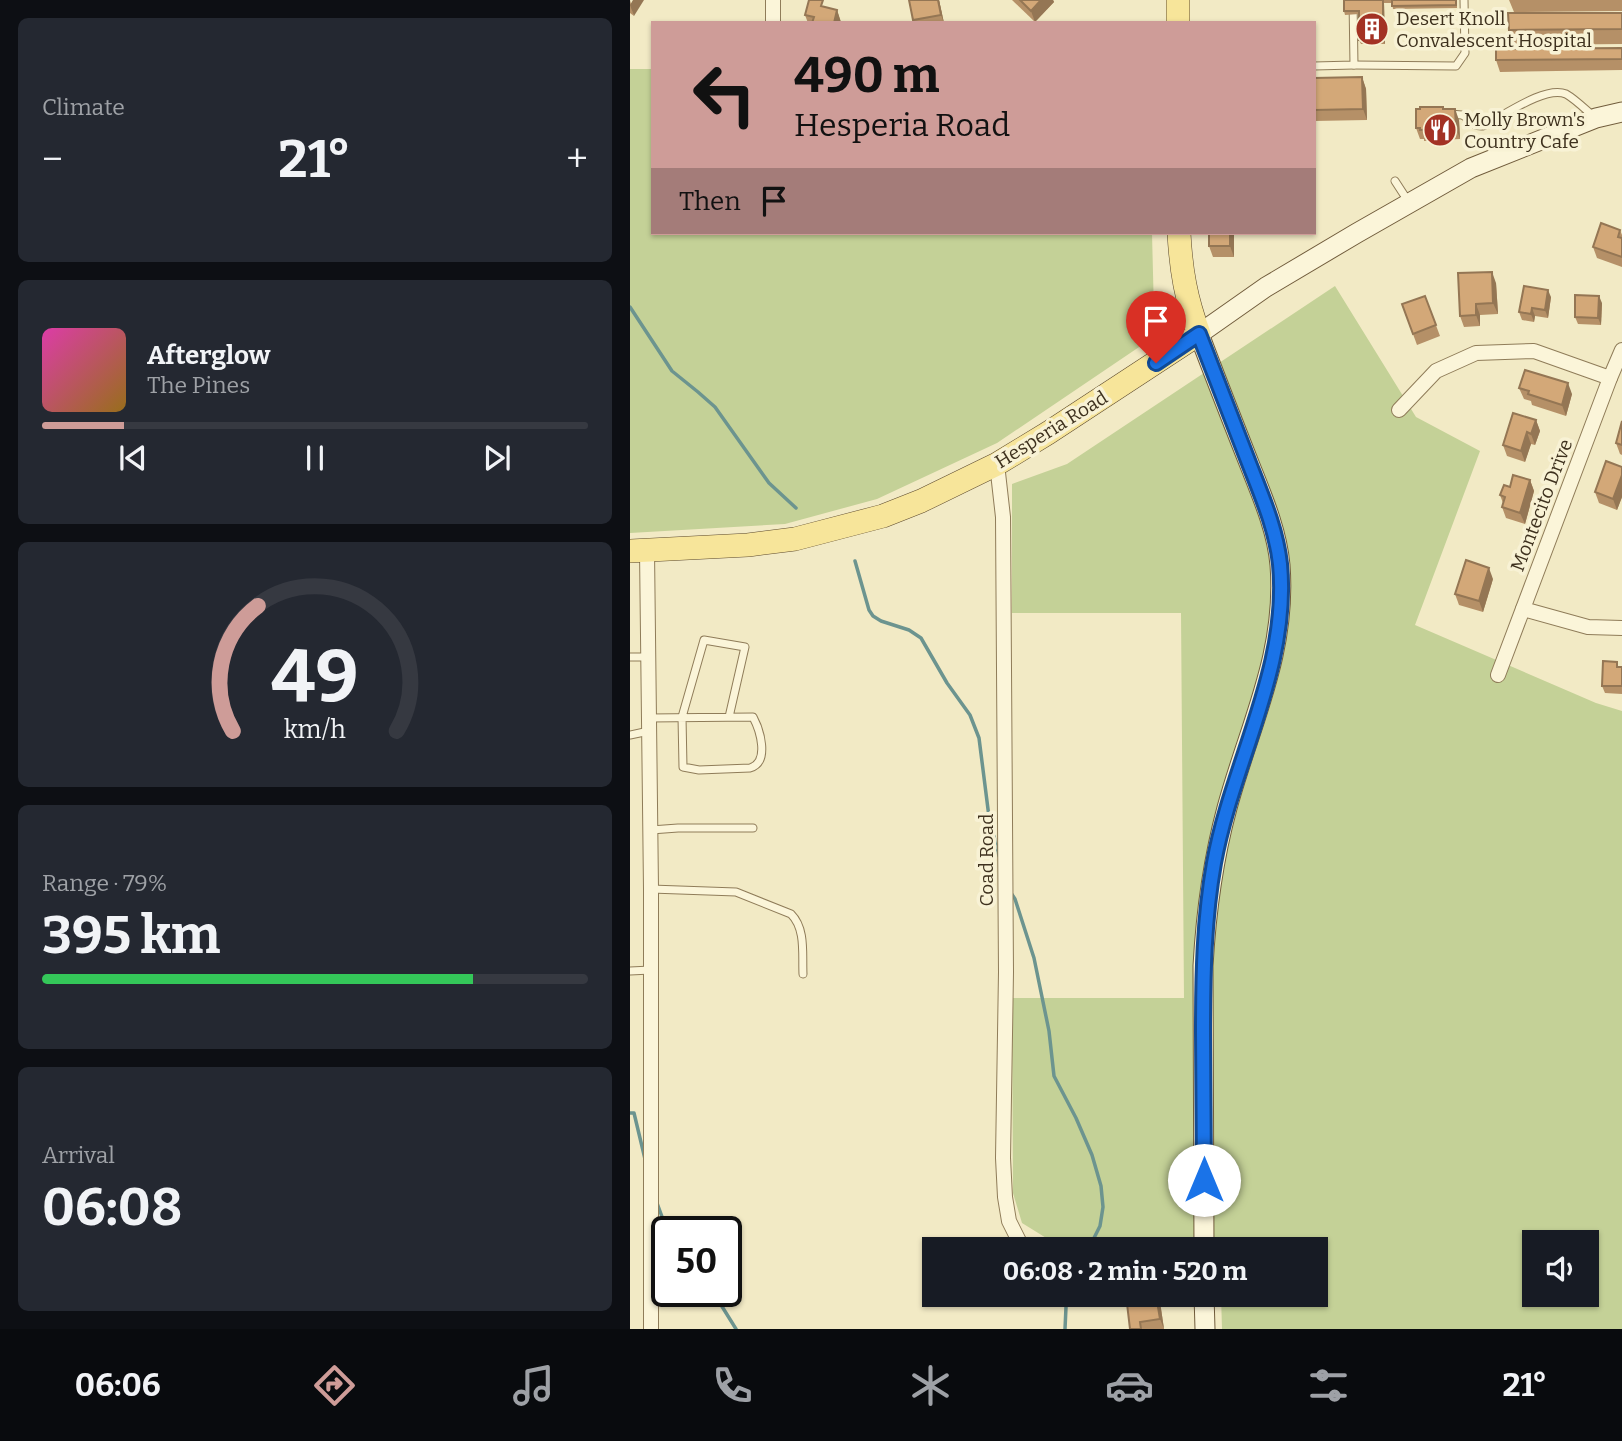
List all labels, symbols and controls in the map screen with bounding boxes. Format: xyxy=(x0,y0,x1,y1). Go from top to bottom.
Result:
place label: Desert Knoll Convalescent Hospital xyxy=(1396,7,1592,52)
building icon: Desert Knoll Convalescent Hospital xyxy=(1353,10,1391,48)
text: 490 m xyxy=(794,46,939,105)
icon: left xyxy=(679,49,770,140)
text: Climate xyxy=(42,93,125,121)
text: Hesperia Road xyxy=(794,106,1010,144)
place label: Molly Brown's Country Cafe xyxy=(1464,108,1585,153)
restaurant icon: Molly Brown's Country Cafe xyxy=(1421,111,1459,149)
text: 21° xyxy=(278,128,351,191)
text: − xyxy=(42,136,63,182)
text: + xyxy=(566,136,588,182)
icon: arrive xyxy=(755,182,793,220)
text: Then xyxy=(679,186,741,217)
pin xyxy=(1126,291,1186,363)
icon: arrive xyxy=(1137,302,1175,340)
text: Afterglow xyxy=(147,340,270,371)
text: The Pines xyxy=(147,371,250,399)
street label: Hesperia Road xyxy=(991,386,1112,473)
street label: Montecito Drive xyxy=(1506,436,1577,575)
icon: previous xyxy=(114,439,152,477)
icon: pause xyxy=(296,439,334,477)
icon: next xyxy=(478,439,516,477)
text: 49 xyxy=(271,633,359,720)
text: km/h xyxy=(284,714,346,744)
street label: Coad Road xyxy=(975,814,998,906)
text: Range · 79% xyxy=(42,869,167,897)
text: 395 km xyxy=(42,904,220,967)
text: Arrival xyxy=(42,1141,115,1169)
position arrow xyxy=(1167,1143,1241,1217)
text: 06:08 xyxy=(42,1176,182,1239)
speed limit sign: 50 xyxy=(651,1216,742,1307)
map controls xyxy=(1522,1230,1599,1307)
button: sound xyxy=(1522,1230,1599,1307)
text: 06:08 · 2 min · 520 m xyxy=(1003,1256,1247,1287)
icon: directions xyxy=(310,1361,359,1410)
icon: music xyxy=(509,1361,558,1410)
icon: phone xyxy=(708,1361,757,1410)
icon: climate xyxy=(906,1361,955,1410)
icon: car xyxy=(1105,1361,1154,1410)
icon: filters xyxy=(1304,1361,1353,1410)
text: 06:06 xyxy=(75,1366,161,1404)
text: 21° xyxy=(1502,1366,1547,1404)

